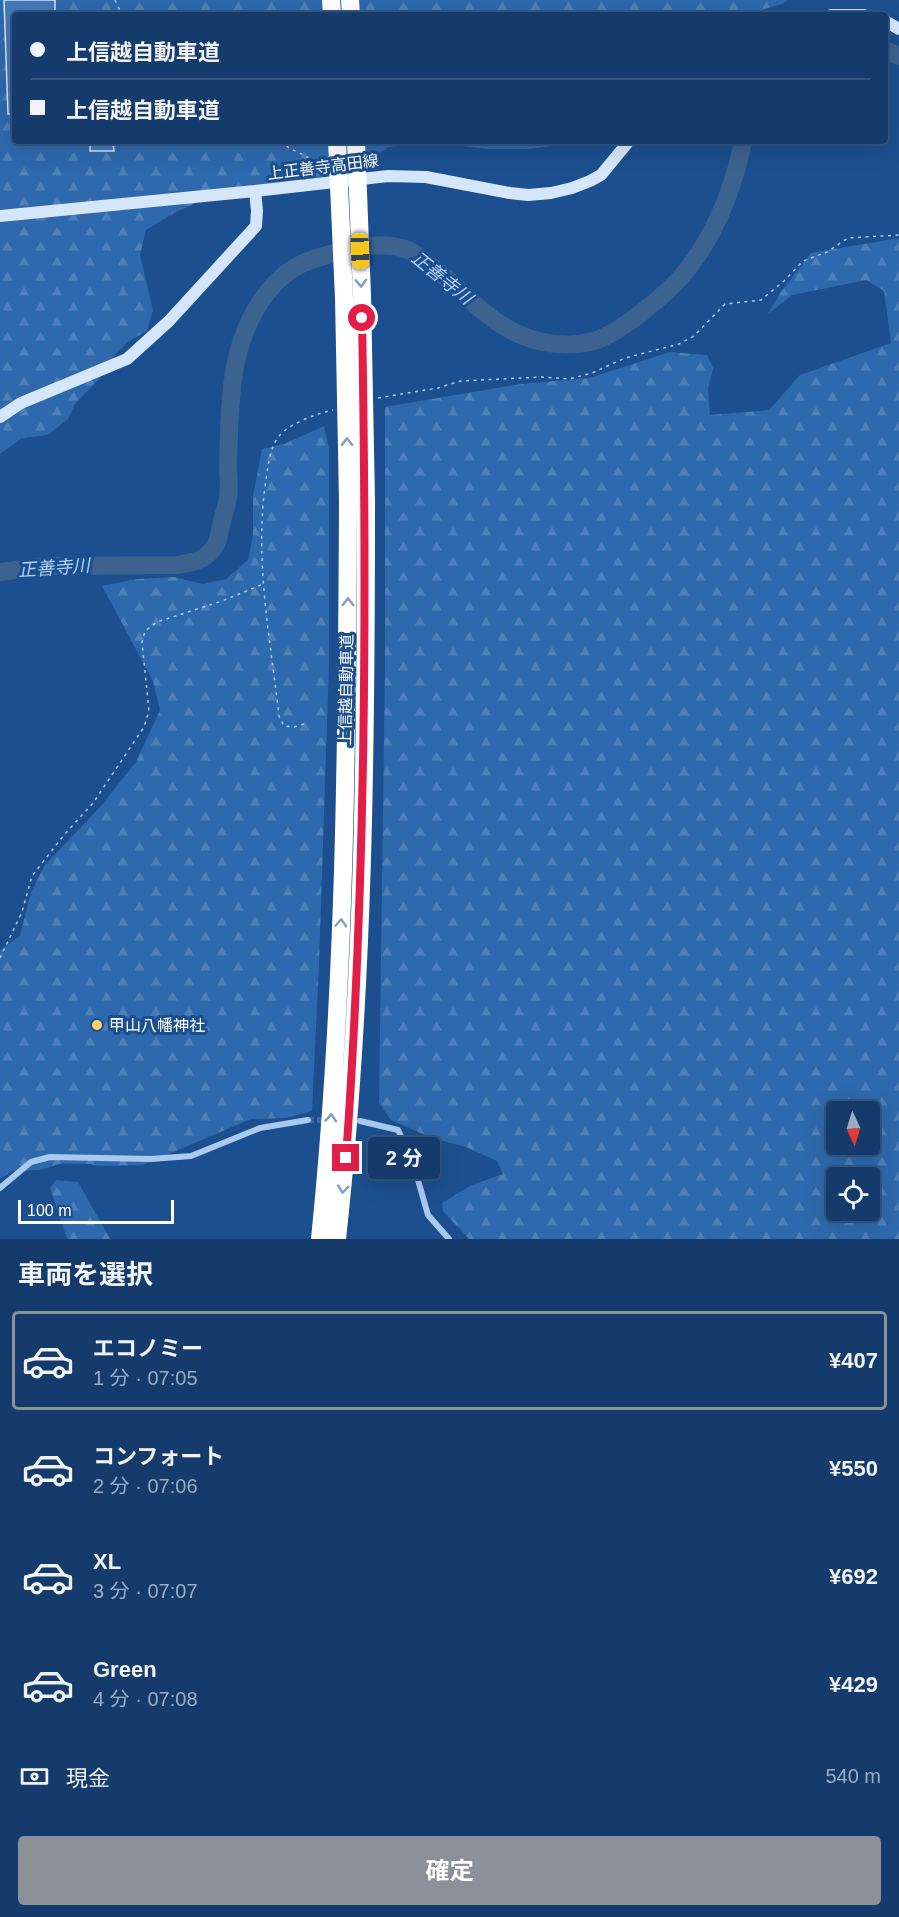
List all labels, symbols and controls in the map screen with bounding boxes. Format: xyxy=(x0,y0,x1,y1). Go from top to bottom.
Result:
text: 上信越自動車道 xyxy=(66,40,220,65)
text: 上信越自動車道 xyxy=(66,98,220,123)
street label: 上正善寺高田線 xyxy=(266,152,380,182)
car xyxy=(350,233,370,269)
water label: 正善寺川 xyxy=(408,248,478,310)
one-way arrow xyxy=(355,279,367,288)
route start xyxy=(348,304,375,331)
one-way arrow xyxy=(340,437,353,446)
water label: 正善寺川 xyxy=(17,555,93,580)
one-way arrow xyxy=(342,598,354,607)
street label: 上信越自動車道 xyxy=(337,634,355,746)
one-way arrow xyxy=(335,919,348,928)
place label: 甲山八幡神社 xyxy=(109,1017,205,1034)
marker: 甲山八幡神社 xyxy=(90,1018,104,1032)
north arrow xyxy=(826,1101,880,1155)
map controls xyxy=(826,1101,880,1221)
one-way arrow xyxy=(324,1113,337,1122)
callout: 2 分 xyxy=(367,1137,439,1179)
route end xyxy=(332,1144,359,1171)
text: 2 分 xyxy=(386,1147,422,1169)
button: locate xyxy=(826,1167,880,1221)
one-way arrow xyxy=(337,1184,350,1193)
scale bar xyxy=(18,1197,174,1224)
text: 100 m xyxy=(27,1202,71,1219)
text: 車両を選択 xyxy=(18,1260,153,1290)
icon: car xyxy=(21,1334,75,1388)
text: エコノミー xyxy=(93,1336,203,1361)
text: ¥407 xyxy=(829,1348,878,1373)
text: 1 分 · 07:05 xyxy=(93,1367,198,1389)
icon: car xyxy=(21,1442,75,1496)
text: コンフォート xyxy=(93,1444,224,1469)
text: ¥550 xyxy=(829,1456,878,1481)
text: 2 分 · 07:06 xyxy=(93,1475,198,1497)
text: XL xyxy=(93,1549,121,1574)
icon: car xyxy=(21,1550,75,1604)
text: ¥692 xyxy=(829,1564,878,1589)
text: 3 分 · 07:07 xyxy=(93,1580,198,1602)
text: Green xyxy=(93,1657,157,1682)
icon: car xyxy=(21,1658,75,1712)
text: ¥429 xyxy=(829,1672,878,1697)
text: 4 分 · 07:08 xyxy=(93,1688,198,1710)
icon: cash xyxy=(18,1760,51,1793)
text: 540 m xyxy=(825,1765,881,1787)
text: 現金 xyxy=(66,1766,110,1791)
button: 確定 xyxy=(18,1836,881,1905)

